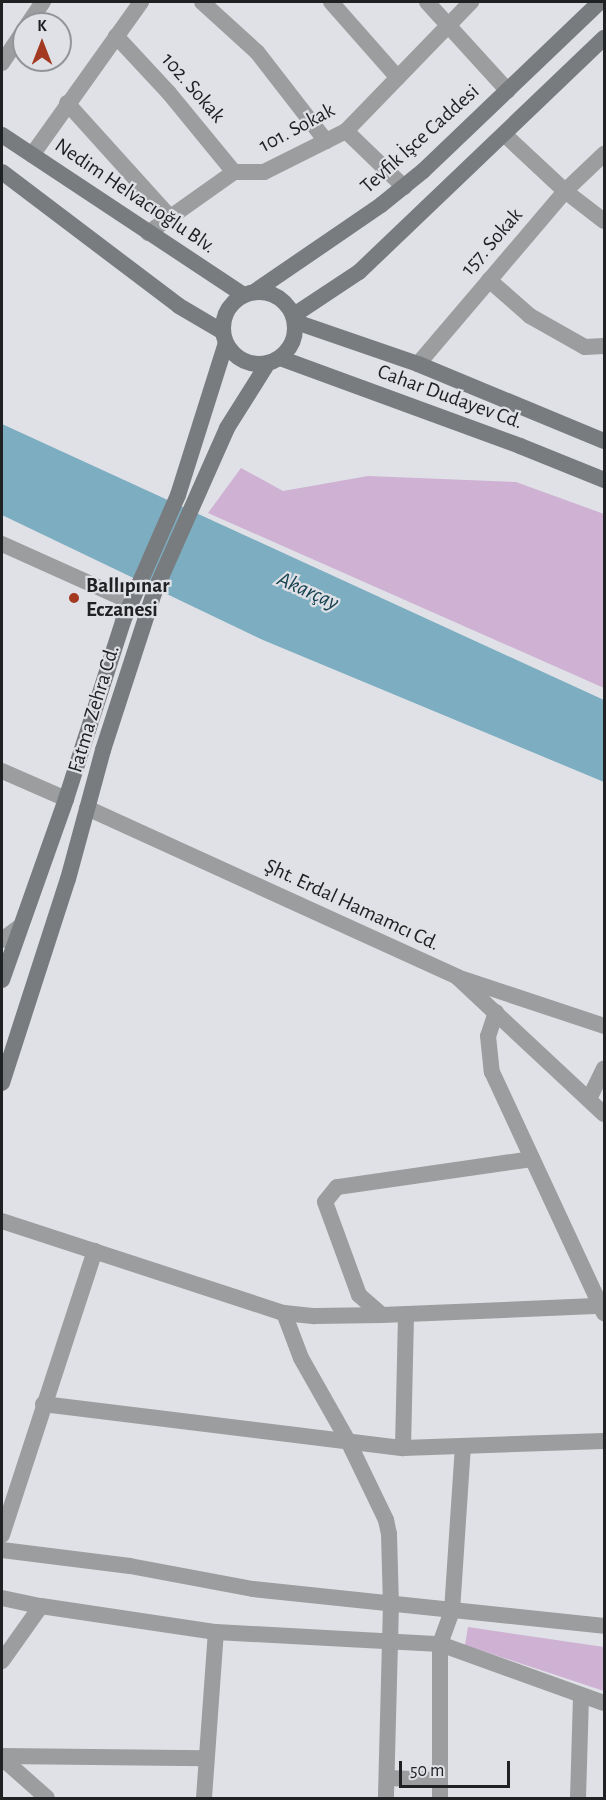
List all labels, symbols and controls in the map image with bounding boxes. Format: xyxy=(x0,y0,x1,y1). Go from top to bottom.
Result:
north arrow xyxy=(12,12,72,72)
text: K xyxy=(37,18,47,34)
street label: 102. Sokak xyxy=(156,48,230,128)
street label: Tevfik İşce Caddesi xyxy=(355,79,485,199)
street label: 101. Sokak xyxy=(255,98,339,158)
street label: Nedim Helvacıoğlu Blv. xyxy=(50,133,220,259)
street label: 157. Sokak xyxy=(456,203,528,281)
street label: Cahar Dudayev Cd. xyxy=(374,359,526,435)
water label: Akarçay xyxy=(273,566,343,616)
place label: Ballıpınar Eczanesi xyxy=(86,573,169,623)
marker: Ballıpınar Eczanesi xyxy=(67,591,81,605)
street label: Fatma Zehra Cd. xyxy=(63,642,125,776)
street label: Şht. Erdal Hamamcı Cd. xyxy=(260,853,444,957)
scale bar xyxy=(402,1749,513,1787)
text: 50 m xyxy=(410,1762,444,1780)

